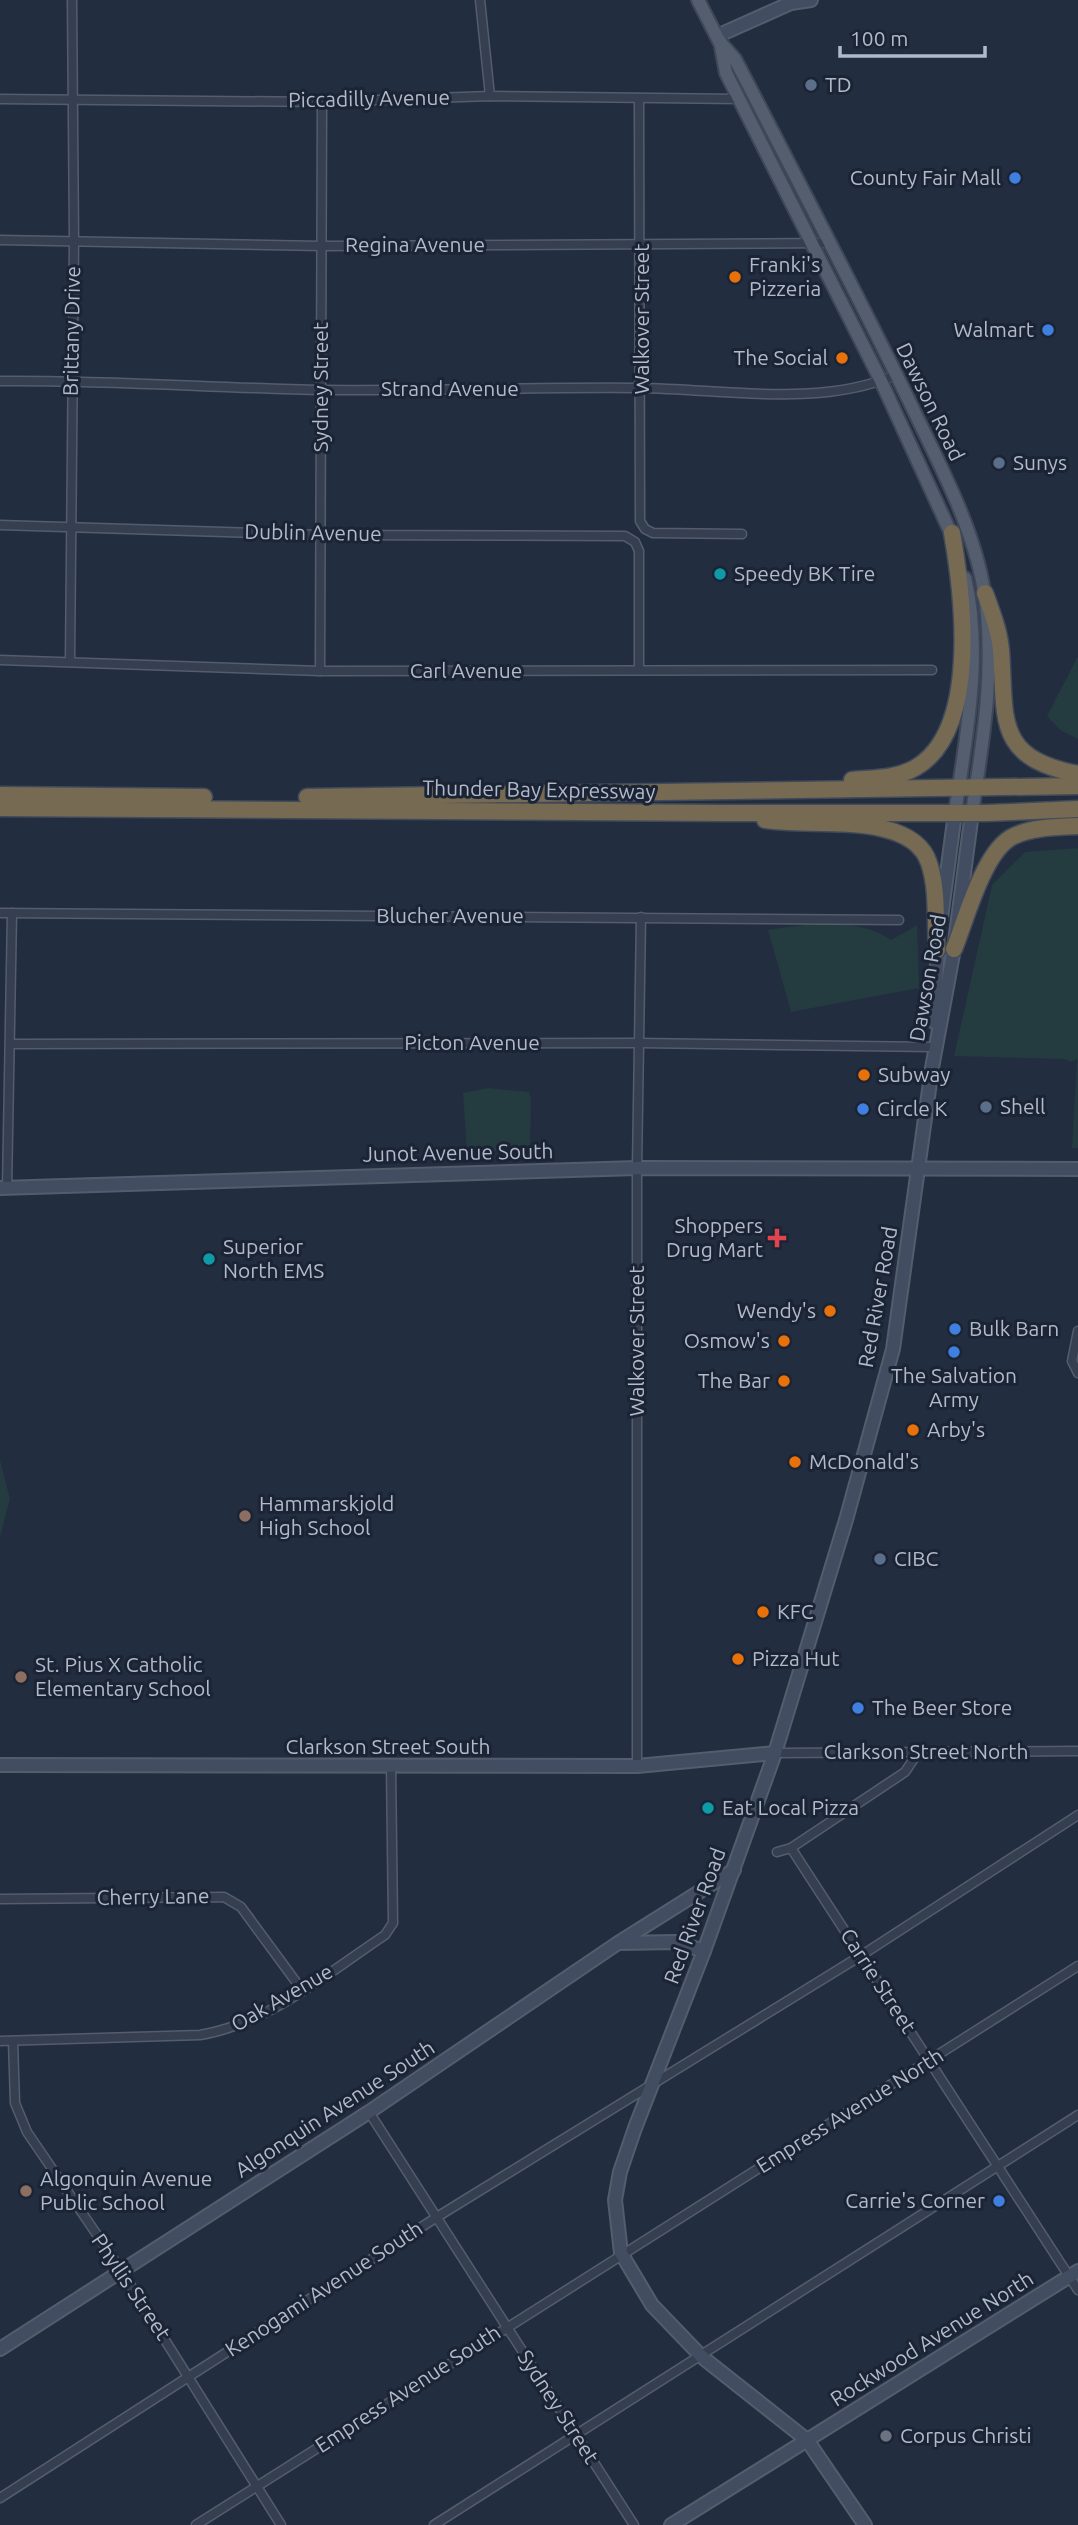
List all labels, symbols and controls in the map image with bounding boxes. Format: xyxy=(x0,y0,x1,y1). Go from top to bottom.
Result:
scale bar xyxy=(840,14,985,58)
text: 100 m xyxy=(850,26,908,50)
place label: TD xyxy=(825,72,852,96)
marker: TD xyxy=(803,77,819,93)
street label: Piccadilly Avenue xyxy=(288,85,450,111)
place label: County Fair Mall xyxy=(850,165,1001,189)
marker: County Fair Mall xyxy=(1007,170,1023,186)
street label: Regina Avenue xyxy=(345,232,485,256)
street label: Walkover Street xyxy=(629,244,653,394)
place label: Franki's Pizzeria xyxy=(749,252,821,300)
street label: Brittany Drive xyxy=(58,266,84,396)
marker: Franki's Pizzeria xyxy=(727,269,743,285)
place label: Walmart xyxy=(954,317,1034,341)
street label: Sydney Street xyxy=(308,322,332,452)
marker: Walmart xyxy=(1040,322,1056,338)
street label: Dawson Road xyxy=(892,339,970,465)
place label: The Social xyxy=(733,345,828,369)
marker: The Social xyxy=(834,350,850,366)
street label: Strand Avenue xyxy=(381,376,519,400)
place label: Sunys xyxy=(1013,450,1067,474)
marker: Sunys xyxy=(991,455,1007,471)
street label: Dublin Avenue xyxy=(244,519,382,545)
place label: Speedy BK Tire xyxy=(734,561,875,585)
marker: Speedy BK Tire xyxy=(712,566,728,582)
street label: Carl Avenue xyxy=(410,658,522,682)
street label: Thunder Bay Expressway xyxy=(422,775,656,803)
street label: Blucher Avenue xyxy=(376,903,524,927)
street label: Dawson Road xyxy=(904,912,950,1043)
street label: Picton Avenue xyxy=(404,1030,540,1054)
place label: Subway xyxy=(878,1062,950,1086)
marker: Subway xyxy=(856,1067,872,1083)
place label: Shell xyxy=(1000,1094,1046,1118)
place label: Circle K xyxy=(877,1096,948,1120)
marker: Shell xyxy=(978,1099,994,1115)
marker: Circle K xyxy=(855,1101,871,1117)
street label: Junot Avenue South xyxy=(362,1138,554,1166)
place label: Shoppers Drug Mart xyxy=(666,1213,763,1261)
street label: Red River Road xyxy=(853,1224,901,1369)
marker: Shoppers Drug Mart xyxy=(769,1230,785,1246)
place label: Superior North EMS xyxy=(223,1234,324,1282)
marker: Superior North EMS xyxy=(201,1251,217,1267)
street label: Walkover Street xyxy=(624,1266,648,1416)
place label: Wendy's xyxy=(737,1298,816,1322)
marker: Wendy's xyxy=(822,1303,838,1319)
place label: Bulk Barn xyxy=(969,1316,1059,1340)
marker: Bulk Barn xyxy=(947,1321,963,1337)
place label: Osmow's xyxy=(684,1328,770,1352)
marker: Osmow's xyxy=(776,1333,792,1349)
marker: The Salvation Army xyxy=(946,1344,962,1360)
place label: The Salvation Army xyxy=(891,1363,1017,1411)
place label: The Bar xyxy=(698,1368,770,1392)
marker: The Bar xyxy=(776,1373,792,1389)
place label: Arby's xyxy=(927,1417,985,1441)
marker: Arby's xyxy=(905,1422,921,1438)
place label: McDonald's xyxy=(809,1449,919,1473)
marker: McDonald's xyxy=(787,1454,803,1470)
place label: Hammarskjold High School xyxy=(259,1491,394,1539)
marker: Hammarskjold High School xyxy=(237,1508,253,1524)
place label: CIBC xyxy=(894,1546,939,1570)
marker: CIBC xyxy=(872,1551,888,1567)
place label: KFC xyxy=(777,1599,814,1623)
marker: KFC xyxy=(755,1604,771,1620)
place label: Pizza Hut xyxy=(752,1646,839,1670)
marker: Pizza Hut xyxy=(730,1651,746,1667)
place label: St. Pius X Catholic Elementary School xyxy=(35,1652,211,1700)
marker: St. Pius X Catholic Elementary School xyxy=(13,1669,29,1685)
place label: The Beer Store xyxy=(872,1695,1012,1719)
marker: The Beer Store xyxy=(850,1700,866,1716)
street label: Clarkson Street South xyxy=(286,1734,490,1758)
street label: Clarkson Street North xyxy=(824,1739,1028,1763)
place label: Eat Local Pizza xyxy=(722,1795,859,1819)
marker: Eat Local Pizza xyxy=(700,1800,716,1816)
street label: Red River Road xyxy=(658,1844,730,1987)
street label: Cherry Lane xyxy=(96,1883,210,1909)
street label: Carrie Street xyxy=(836,1924,922,2037)
street label: Oak Avenue xyxy=(226,1958,337,2036)
street label: Algonquin Avenue South xyxy=(230,2035,439,2182)
street label: Empress Avenue North xyxy=(752,2043,947,2178)
place label: Algonquin Avenue Public School xyxy=(40,2166,212,2214)
marker: Algonquin Avenue Public School xyxy=(18,2183,34,2199)
place label: Carrie's Corner xyxy=(845,2188,985,2212)
marker: Carrie's Corner xyxy=(991,2193,1007,2209)
street label: Kenogami Avenue South xyxy=(220,2215,427,2361)
street label: Phyllis Street xyxy=(87,2229,176,2344)
street label: Rockwood Avenue North xyxy=(826,2266,1037,2411)
street label: Empress Avenue South xyxy=(310,2319,505,2457)
street label: Sydney Street xyxy=(513,2345,604,2468)
place label: Corpus Christi xyxy=(900,2423,1032,2447)
marker: Corpus Christi xyxy=(878,2428,894,2444)

